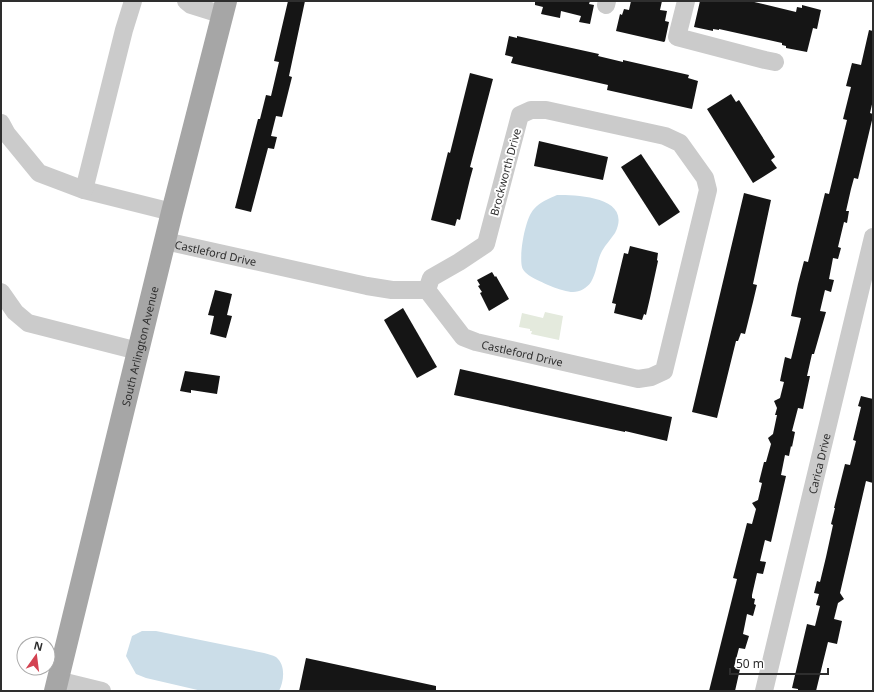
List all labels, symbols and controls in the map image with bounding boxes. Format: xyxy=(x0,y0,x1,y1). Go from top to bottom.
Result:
street label: Brockworth Drive xyxy=(486,127,524,217)
street label: Castleford Drive xyxy=(174,236,258,269)
street label: South Arlington Avenue xyxy=(117,285,161,408)
street label: Castleford Drive xyxy=(480,336,565,369)
street label: Carica Drive xyxy=(804,432,833,495)
north arrow xyxy=(16,636,56,676)
text: N xyxy=(32,637,45,654)
scale bar xyxy=(730,650,828,676)
text: 50 m xyxy=(736,655,764,672)

